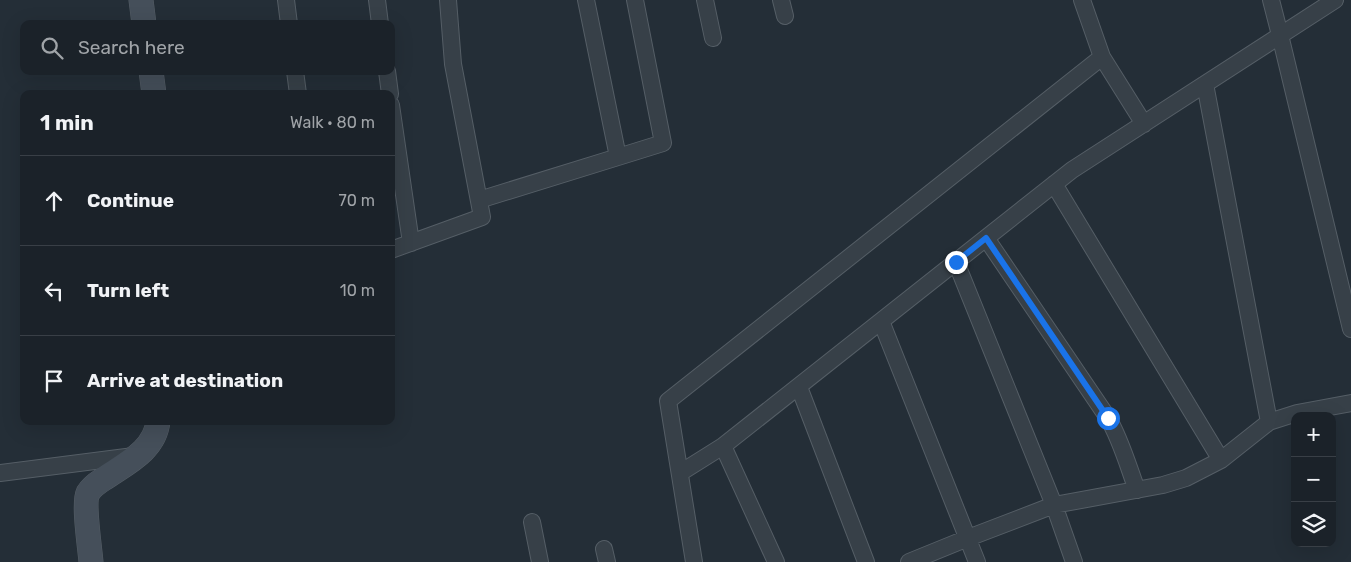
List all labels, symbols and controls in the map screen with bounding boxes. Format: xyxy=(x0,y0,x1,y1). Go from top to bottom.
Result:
search box xyxy=(20,20,395,75)
icon: search xyxy=(38,34,66,62)
text: Search here xyxy=(78,36,185,59)
text: 1 min xyxy=(40,110,94,135)
text: Walk · 80 m xyxy=(290,113,375,132)
icon: ahead xyxy=(40,187,68,215)
text: Continue xyxy=(87,189,174,212)
text: 70 m xyxy=(338,191,375,210)
route end xyxy=(945,251,968,274)
icon: left xyxy=(40,277,68,305)
text: Turn left xyxy=(87,279,169,302)
text: 10 m xyxy=(340,281,375,300)
icon: arrive xyxy=(40,367,68,395)
text: Arrive at destination xyxy=(87,369,283,392)
route start xyxy=(1097,407,1120,430)
map controls xyxy=(1291,412,1336,547)
button: + xyxy=(1291,412,1336,457)
button: − xyxy=(1291,457,1336,502)
button: layers xyxy=(1291,502,1336,547)

